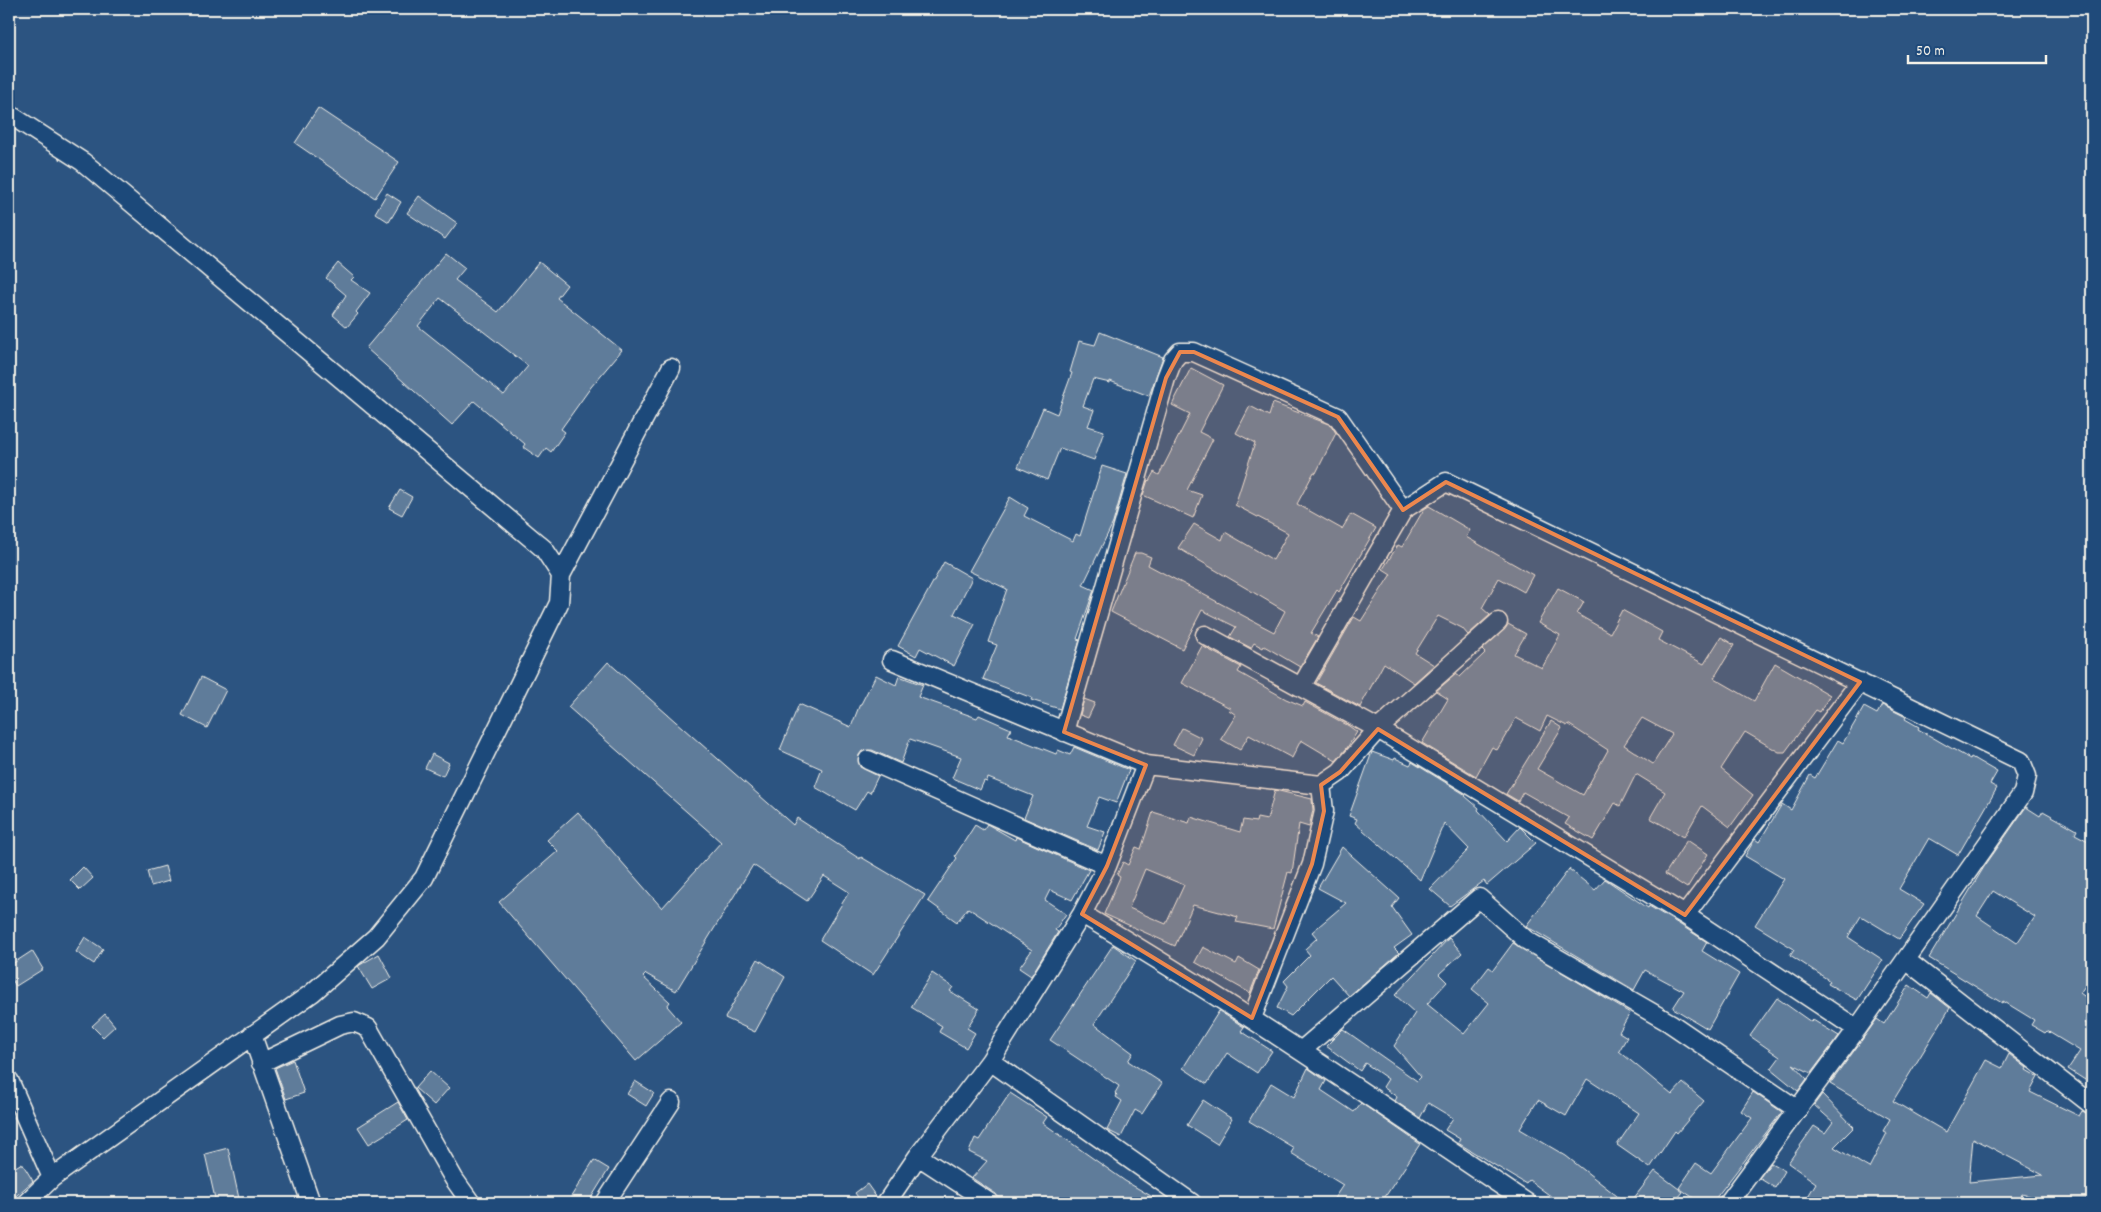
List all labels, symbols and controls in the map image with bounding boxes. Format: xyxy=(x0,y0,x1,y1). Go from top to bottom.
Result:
scale bar xyxy=(1908,32,2046,64)
text: 50 m xyxy=(1916,41,1945,63)

